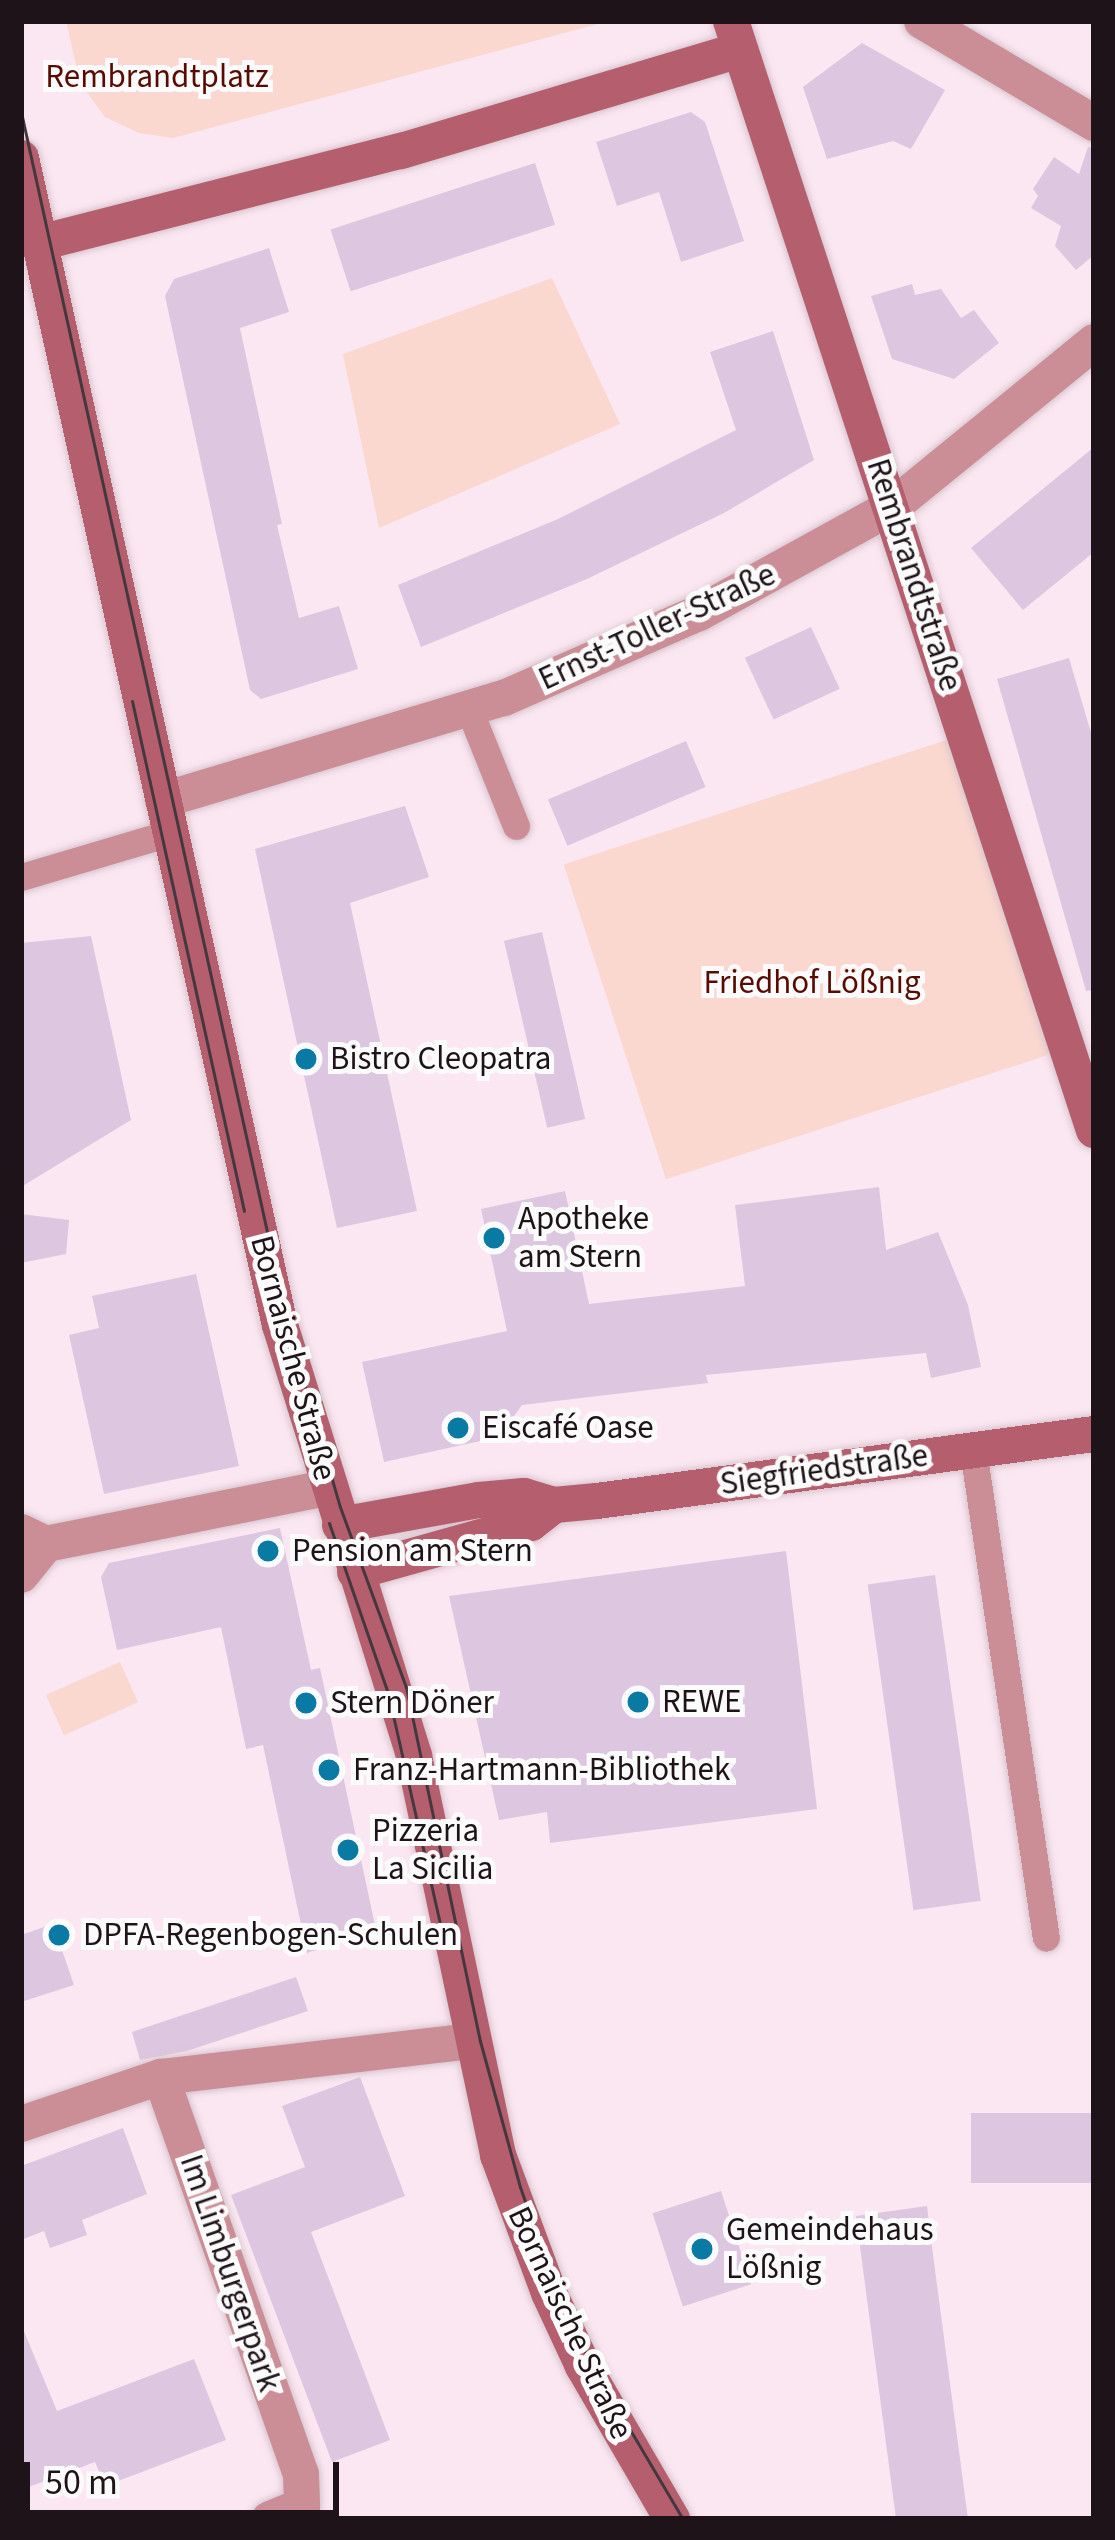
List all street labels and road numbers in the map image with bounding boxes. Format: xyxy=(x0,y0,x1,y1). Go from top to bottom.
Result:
street label: Rembrandtstraße xyxy=(858,454,970,696)
street label: Ernst-Toller-Straße xyxy=(532,555,782,699)
street label: Bornaische Straße xyxy=(241,1231,345,1485)
street label: Siegfriedstraße xyxy=(718,1436,930,1504)
street label: Im Limburgerpark xyxy=(171,2149,289,2397)
street label: Bornaische Straße xyxy=(499,2200,641,2446)

